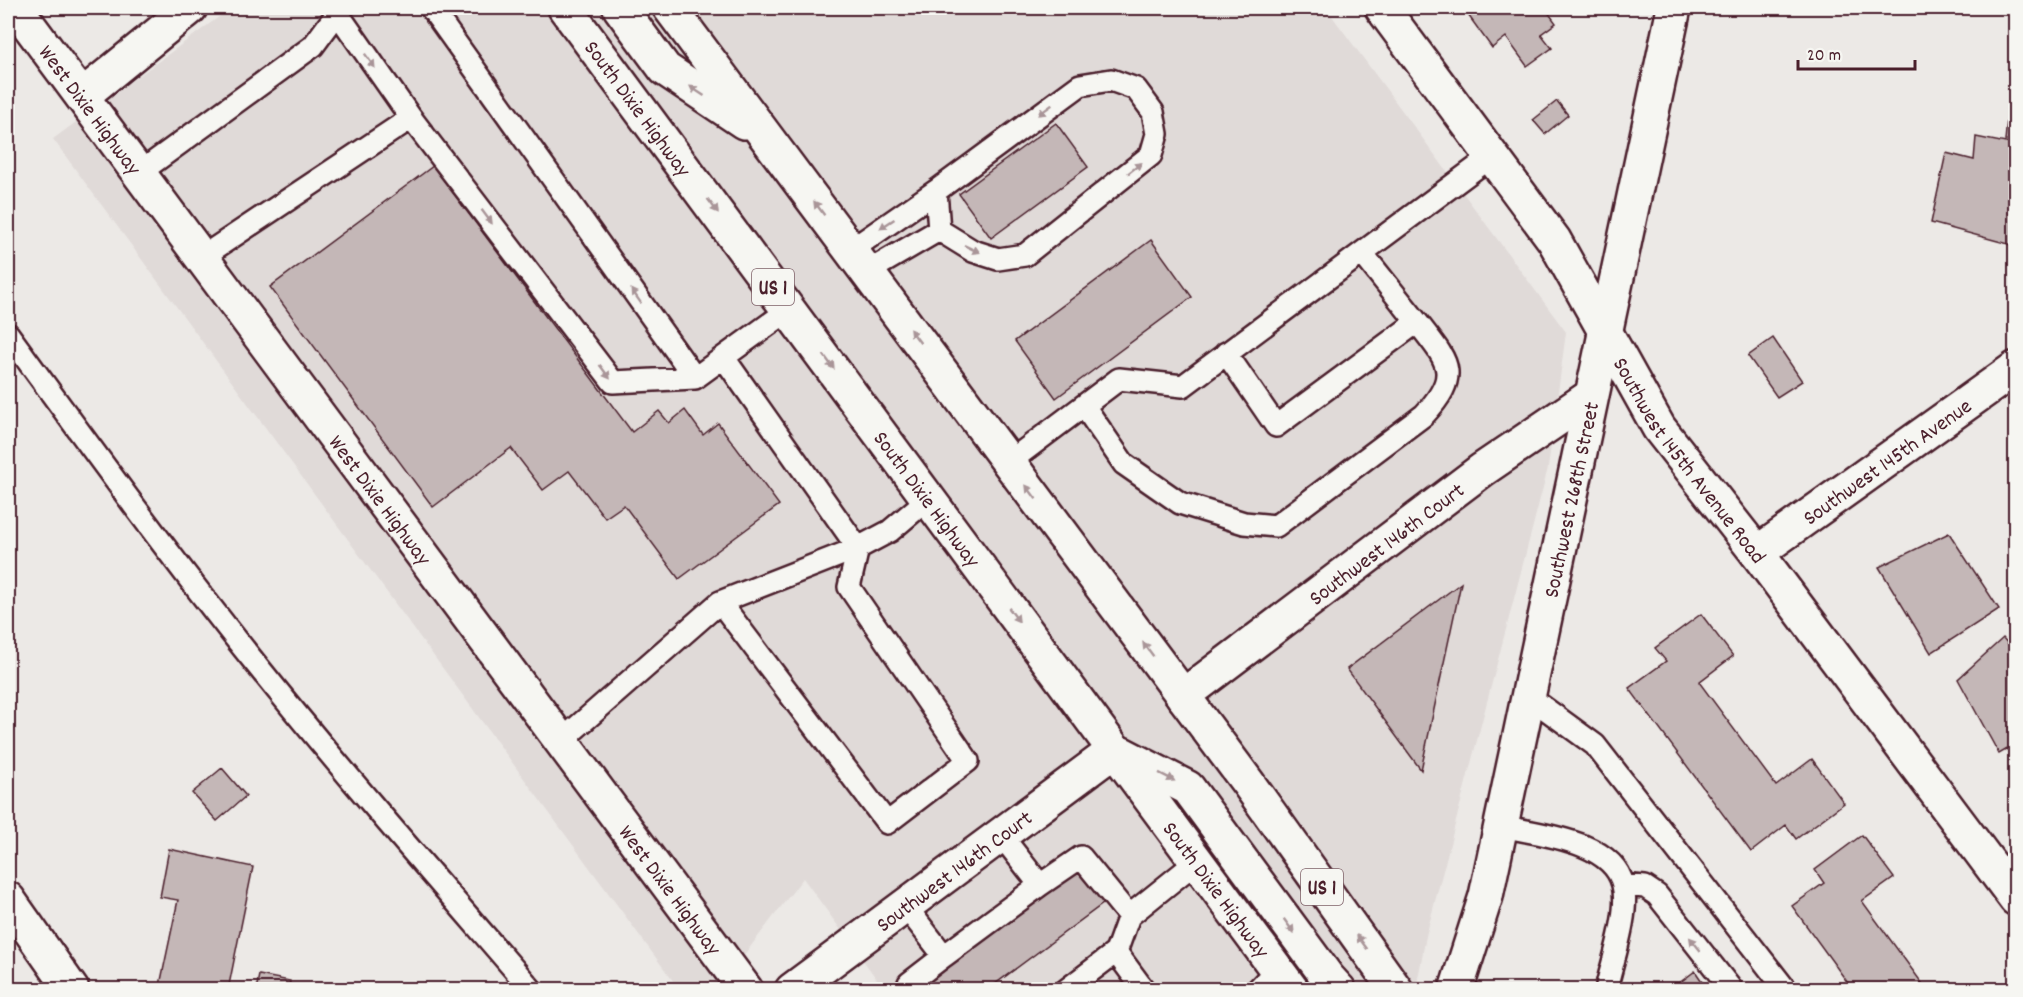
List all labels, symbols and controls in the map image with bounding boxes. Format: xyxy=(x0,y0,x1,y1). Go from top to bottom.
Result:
scale bar xyxy=(1798,33,1915,71)
street label: South Dixie Highway xyxy=(575,35,698,185)
street label: West Dixie Highway xyxy=(30,40,148,184)
text: 20 m xyxy=(1807,44,1841,69)
one-way arrow xyxy=(364,53,375,69)
one-way arrow xyxy=(689,86,705,97)
one-way arrow xyxy=(1038,104,1053,116)
one-way arrow xyxy=(1127,162,1142,174)
one-way arrow xyxy=(706,198,718,213)
one-way arrow xyxy=(814,201,826,216)
one-way arrow xyxy=(480,210,492,225)
one-way arrow xyxy=(879,219,896,230)
one-way arrow xyxy=(964,244,981,253)
road number: US 1 xyxy=(752,269,794,305)
one-way arrow xyxy=(631,288,642,304)
one-way arrow xyxy=(909,328,921,344)
street label: Southwest 145th Avenue Road xyxy=(1603,352,1772,571)
one-way arrow xyxy=(823,354,835,370)
one-way arrow xyxy=(599,365,611,380)
street label: Southwest 145th Avenue xyxy=(1798,392,1979,534)
street label: Southwest 268th Street xyxy=(1538,399,1609,601)
street label: South Dixie Highway xyxy=(864,426,987,576)
street label: West Dixie Highway xyxy=(319,430,438,574)
street label: Southwest 146th Court xyxy=(1303,477,1472,615)
one-way arrow xyxy=(1026,485,1038,500)
one-way arrow xyxy=(1008,607,1020,623)
one-way arrow xyxy=(1142,641,1154,657)
one-way arrow xyxy=(1158,772,1175,782)
street label: Southwest 146th Court xyxy=(871,804,1040,941)
street label: South Dixie Highway xyxy=(1153,816,1276,967)
street label: West Dixie Highway xyxy=(609,820,728,964)
road number: US 1 xyxy=(1301,869,1343,905)
one-way arrow xyxy=(1283,918,1295,933)
one-way arrow xyxy=(1356,935,1368,951)
one-way arrow xyxy=(1689,936,1702,952)

